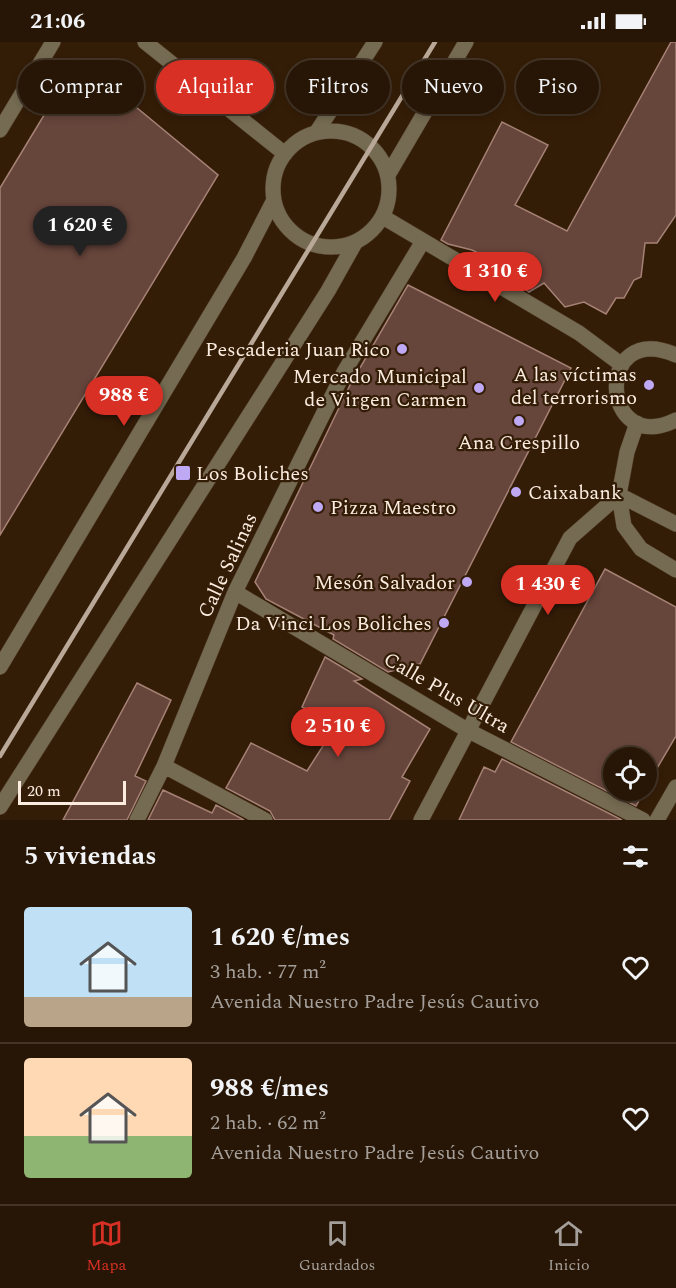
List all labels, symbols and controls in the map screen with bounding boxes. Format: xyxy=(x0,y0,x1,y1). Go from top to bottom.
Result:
text: 21:06 xyxy=(30,5,85,38)
chip: Comprar xyxy=(18,60,144,114)
chip: Alquilar xyxy=(156,60,274,114)
chip: Filtros xyxy=(286,60,390,114)
chip: Nuevo xyxy=(402,60,504,114)
chip: Piso xyxy=(516,60,599,114)
pin: 1 620 € xyxy=(25,206,135,257)
text: 1 620 € xyxy=(47,210,113,240)
pin: 1 310 € xyxy=(440,252,550,303)
text: 1 310 € xyxy=(462,256,528,286)
place label: Pescaderia Juan Rico xyxy=(205,335,390,365)
marker: Pescaderia Juan Rico xyxy=(395,342,409,356)
place label: A las víctimas del terrorismo xyxy=(511,360,637,413)
place label: Mercado Municipal de Virgen Carmen xyxy=(293,362,467,415)
pin: 988 € xyxy=(82,376,166,427)
marker: A las víctimas del terrorismo xyxy=(642,378,656,392)
text: 988 € xyxy=(99,380,149,410)
marker: Mercado Municipal de Virgen Carmen xyxy=(472,381,486,395)
marker: Ana Crespillo xyxy=(512,414,526,428)
place label: Ana Crespillo xyxy=(458,428,580,458)
place label: Los Boliches xyxy=(196,459,309,489)
marker: Los Boliches xyxy=(174,464,192,482)
place label: Caixabank xyxy=(528,478,622,508)
marker: Caixabank xyxy=(509,485,523,499)
place label: Pizza Maestro xyxy=(330,493,456,523)
marker: Pizza Maestro xyxy=(311,500,325,514)
street label: Calle Salinas xyxy=(190,508,265,623)
pin: 1 430 € xyxy=(493,565,603,616)
place label: Mesón Salvador xyxy=(314,568,455,598)
text: 1 430 € xyxy=(515,569,581,599)
marker: Mesón Salvador xyxy=(460,575,474,589)
place label: Da Vinci Los Boliches xyxy=(235,609,432,639)
marker: Da Vinci Los Boliches xyxy=(437,616,451,630)
street label: Calle Plus Ultra xyxy=(378,645,515,741)
pin: 2 510 € xyxy=(283,707,393,758)
text: 2 510 € xyxy=(305,711,371,741)
map controls xyxy=(603,747,657,801)
button: locate xyxy=(603,747,657,801)
scale bar xyxy=(18,778,126,806)
text: 20 m xyxy=(27,779,61,803)
text: 5 viviendas xyxy=(24,836,157,876)
icon: filters xyxy=(619,840,652,873)
text: 1 620 €/mes xyxy=(210,917,350,957)
icon: home xyxy=(72,931,144,1003)
icon: heart xyxy=(619,951,652,984)
text: 3 hab. · 77 m² xyxy=(210,957,326,987)
text: Avenida Nuestro Padre Jesús Cautivo xyxy=(210,987,539,1017)
text: 988 €/mes xyxy=(210,1068,329,1108)
icon: home xyxy=(72,1082,144,1154)
icon: heart xyxy=(619,1102,652,1135)
text: 2 hab. · 62 m² xyxy=(210,1108,326,1138)
text: Avenida Nuestro Padre Jesús Cautivo xyxy=(210,1138,539,1168)
tab: Mapa xyxy=(86,1217,126,1277)
tab: Guardados xyxy=(299,1217,376,1277)
tab: Inicio xyxy=(548,1217,590,1277)

